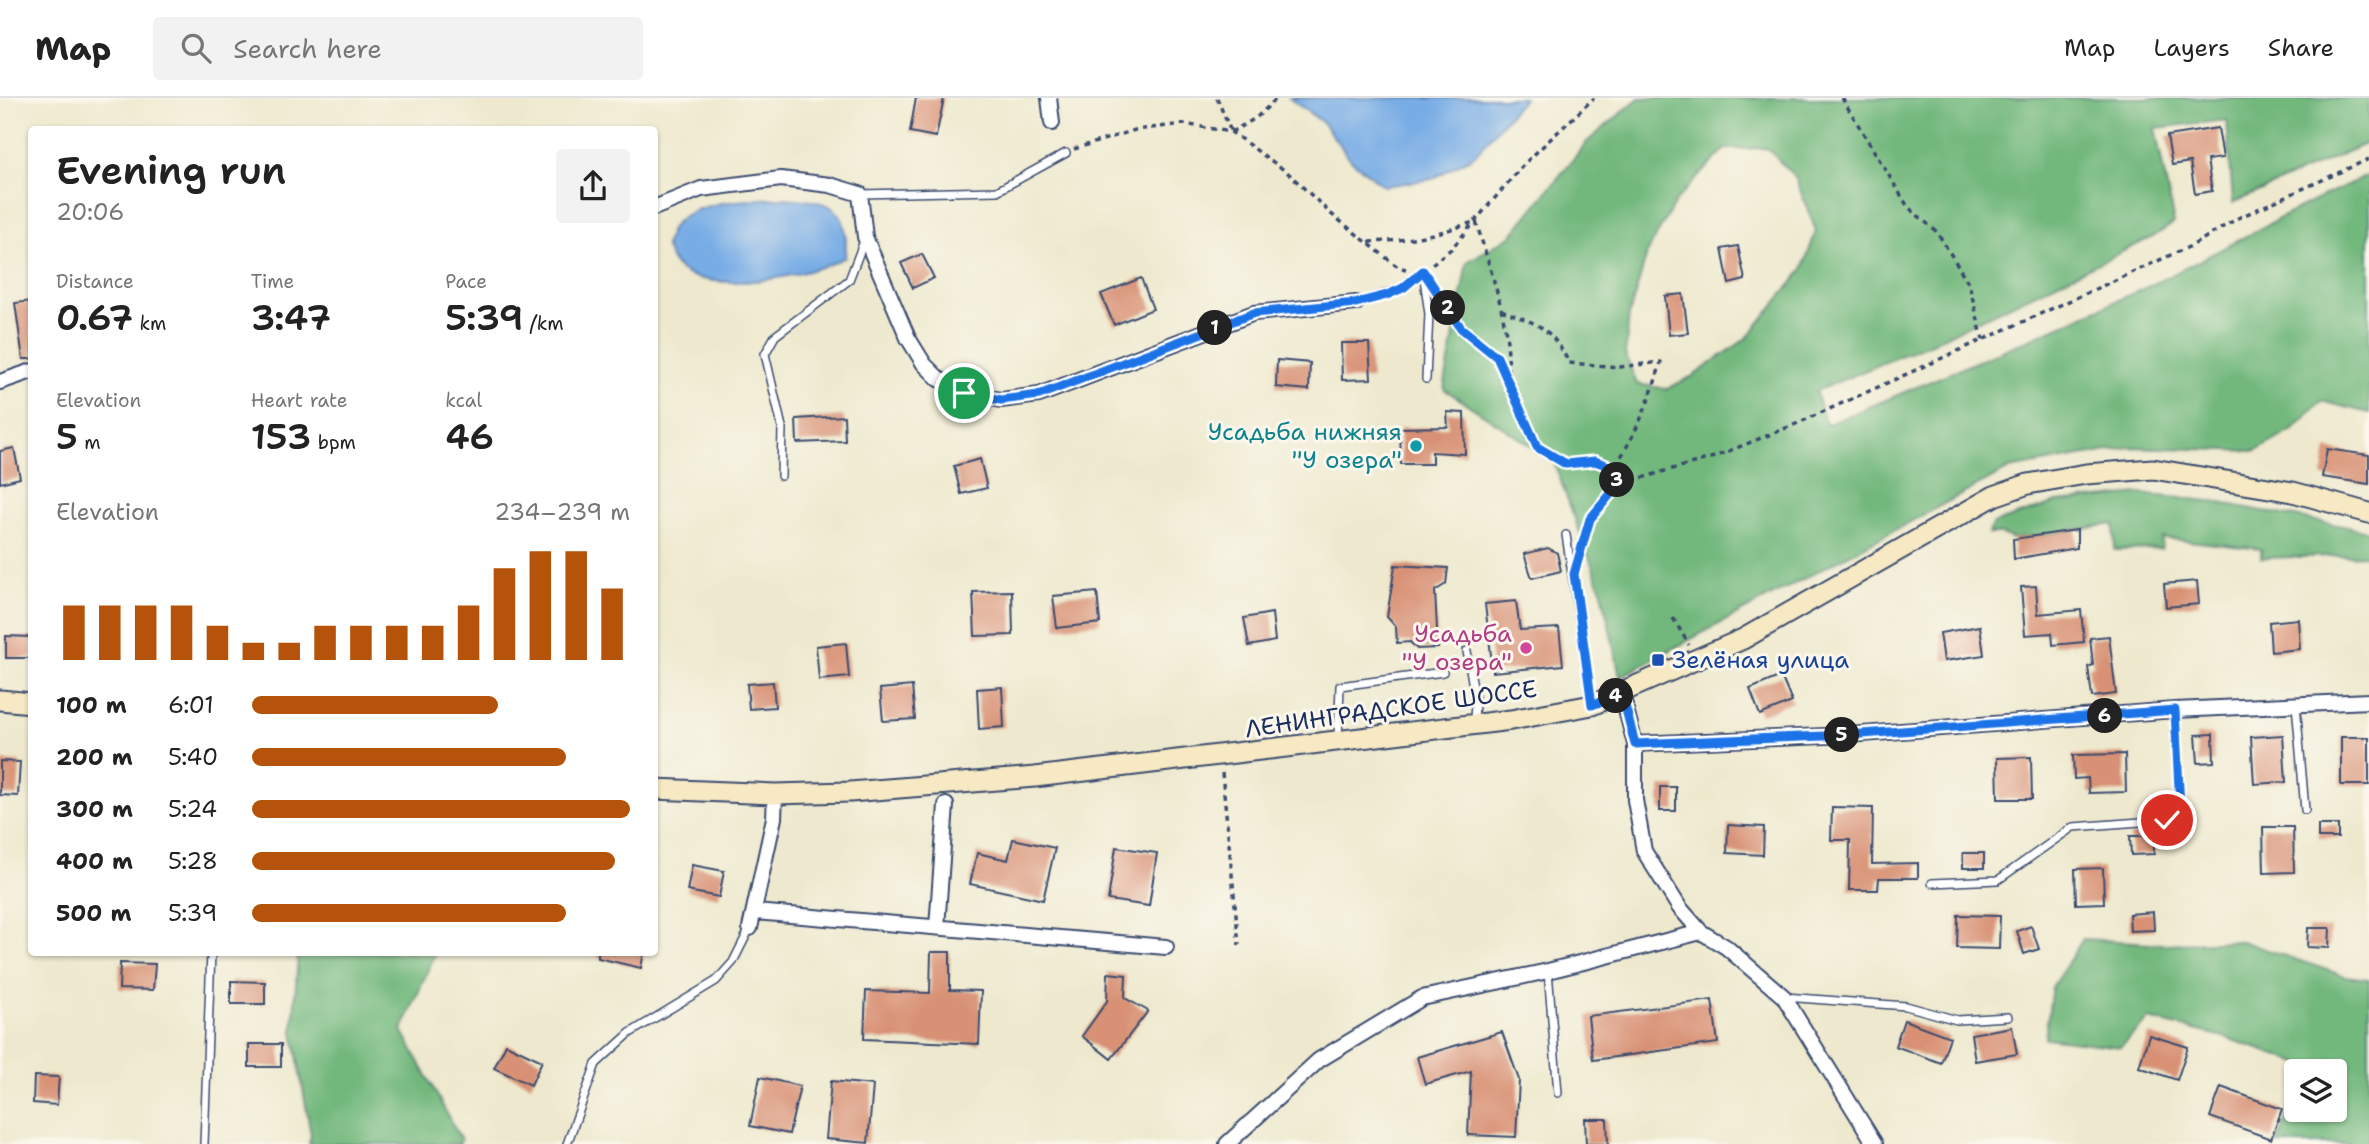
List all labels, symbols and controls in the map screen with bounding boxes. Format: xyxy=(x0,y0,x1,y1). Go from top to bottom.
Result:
search box xyxy=(153,17,643,80)
text: Map xyxy=(35,26,111,71)
icon: search xyxy=(177,29,215,67)
text: Search here xyxy=(233,31,382,66)
text: Map xyxy=(2064,32,2115,64)
text: Layers xyxy=(2153,32,2230,64)
text: Share xyxy=(2268,32,2334,64)
text: Evening run xyxy=(56,145,286,196)
button: share xyxy=(556,149,630,223)
text: 20:06 xyxy=(56,197,124,227)
text: Distance xyxy=(56,269,134,294)
text: Time xyxy=(251,269,294,294)
text: Pace xyxy=(445,269,487,294)
pin: 2 xyxy=(1430,290,1466,326)
text: 0.67 xyxy=(56,294,133,341)
text: 3:47 xyxy=(251,294,331,341)
text: 5:39 xyxy=(445,294,523,341)
text: 2 xyxy=(1441,295,1454,320)
pin: 1 xyxy=(1198,310,1232,345)
text: km xyxy=(133,311,166,336)
text: /km xyxy=(523,311,564,336)
text: 1 xyxy=(1210,315,1219,340)
pin xyxy=(934,363,994,423)
icon: arrive xyxy=(945,374,983,412)
text: Elevation xyxy=(56,388,141,413)
text: Heart rate xyxy=(251,388,347,413)
text: kcal xyxy=(445,388,482,413)
text: 5 xyxy=(56,413,78,460)
text: 153 xyxy=(251,413,311,460)
text: 46 xyxy=(445,413,494,460)
place label: Усадьба нижняя "У озера" xyxy=(1208,416,1402,476)
text: m xyxy=(78,430,101,455)
text: bpm xyxy=(311,430,356,455)
marker: Усадьба нижняя "У озера" xyxy=(1408,438,1424,454)
pin: 3 xyxy=(1600,462,1634,498)
text: 3 xyxy=(1610,467,1623,492)
text: Elevation xyxy=(56,497,159,527)
text: 234–239 m xyxy=(494,497,630,527)
place label: Усадьба "У озера" xyxy=(1402,618,1512,678)
marker: Усадьба "У озера" xyxy=(1518,640,1534,656)
place label: Зелёная улица xyxy=(1672,644,1849,676)
marker: Зелёная улица xyxy=(1650,652,1666,668)
street label: ЛЕНИНГРАДСКОЕ ШОССЕ xyxy=(1243,673,1539,745)
pin: 4 xyxy=(1598,678,1634,714)
text: 4 xyxy=(1609,683,1622,708)
text: 100 m xyxy=(56,690,127,720)
text: 6:01 xyxy=(168,690,214,720)
pin: 6 xyxy=(2088,698,2122,734)
text: 6 xyxy=(2098,703,2111,728)
pin: 5 xyxy=(1825,718,1860,752)
text: 5 xyxy=(1836,722,1847,747)
text: 200 m xyxy=(56,742,133,772)
text: 5:40 xyxy=(168,742,218,772)
pin xyxy=(2137,790,2197,850)
text: 300 m xyxy=(56,794,133,824)
text: 5:24 xyxy=(168,794,217,824)
icon: check xyxy=(2148,801,2186,839)
text: 400 m xyxy=(56,846,133,876)
text: 5:28 xyxy=(168,846,218,876)
text: 500 m xyxy=(56,898,131,928)
text: 5:39 xyxy=(168,898,217,928)
map controls xyxy=(2284,1059,2347,1122)
button: layers xyxy=(2284,1059,2347,1122)

